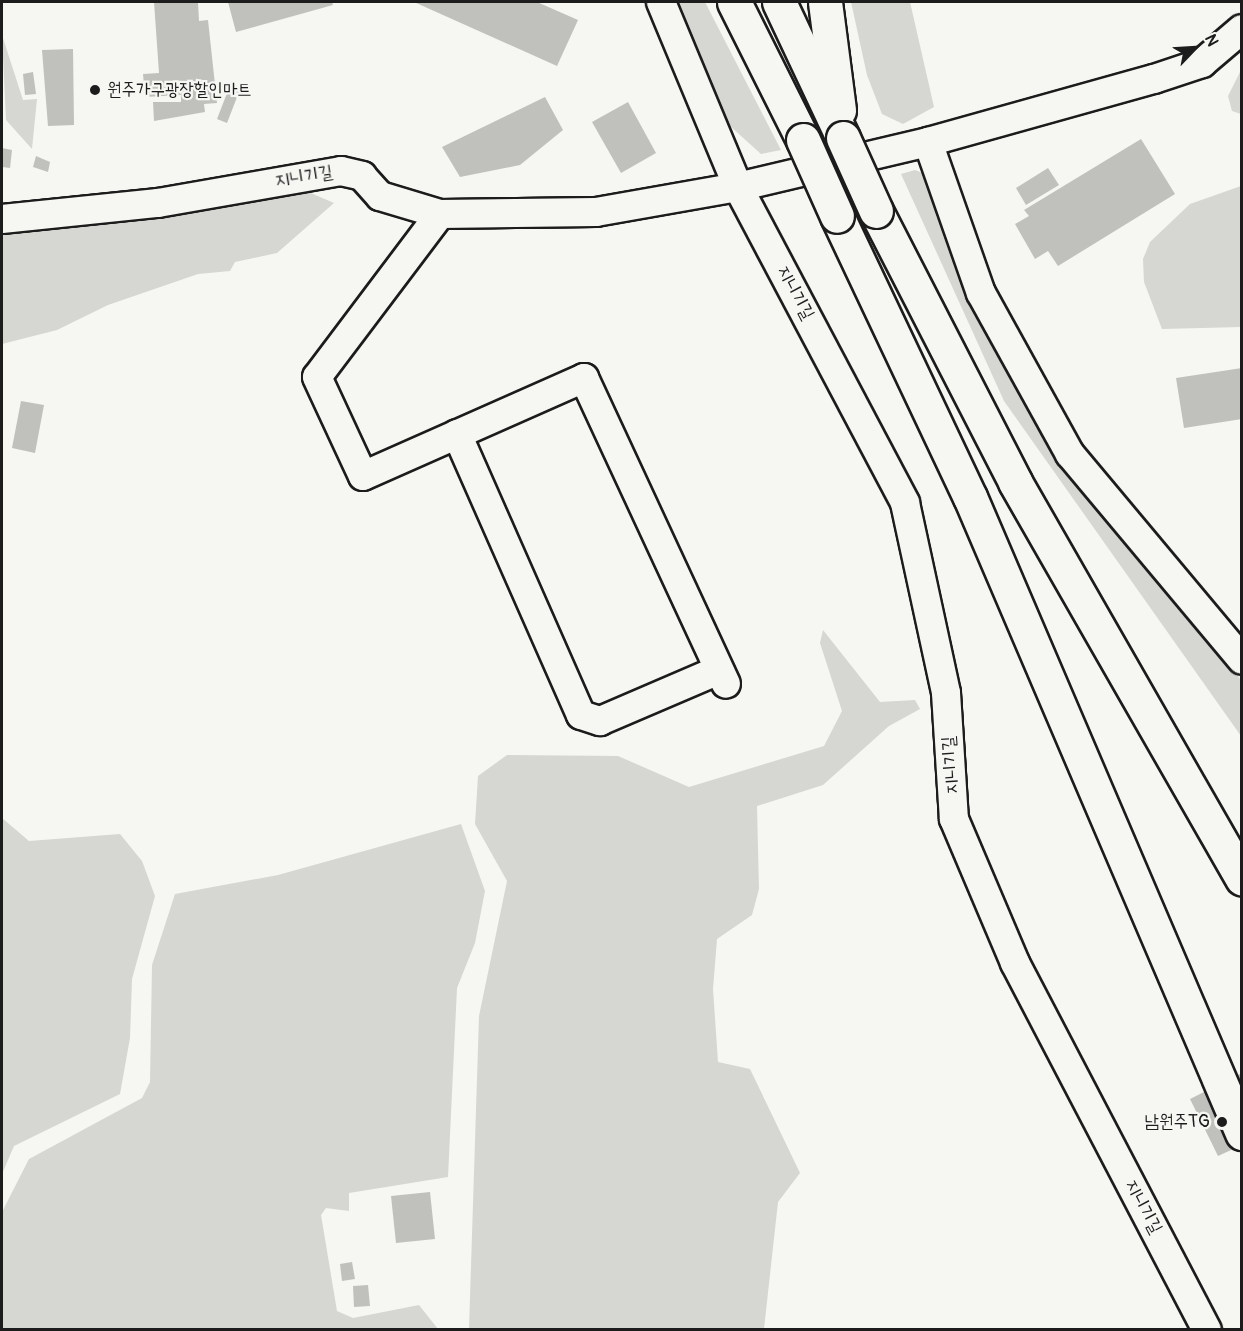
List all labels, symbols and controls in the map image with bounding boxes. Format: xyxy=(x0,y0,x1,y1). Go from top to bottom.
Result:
north arrow xyxy=(1165,18,1225,78)
text: N xyxy=(1200,31,1223,50)
place label: 원주가구광장할인마트 xyxy=(107,79,252,101)
marker: 원주가구광장할인마트 xyxy=(88,83,102,97)
street label: 지니기길 xyxy=(274,162,334,192)
street label: 지니기길 xyxy=(772,262,818,324)
street label: 지니기길 xyxy=(938,735,964,795)
place label: 남원주TG xyxy=(1145,1111,1210,1133)
marker: 남원주TG xyxy=(1215,1115,1229,1129)
street label: 지니기길 xyxy=(1120,1176,1166,1238)

